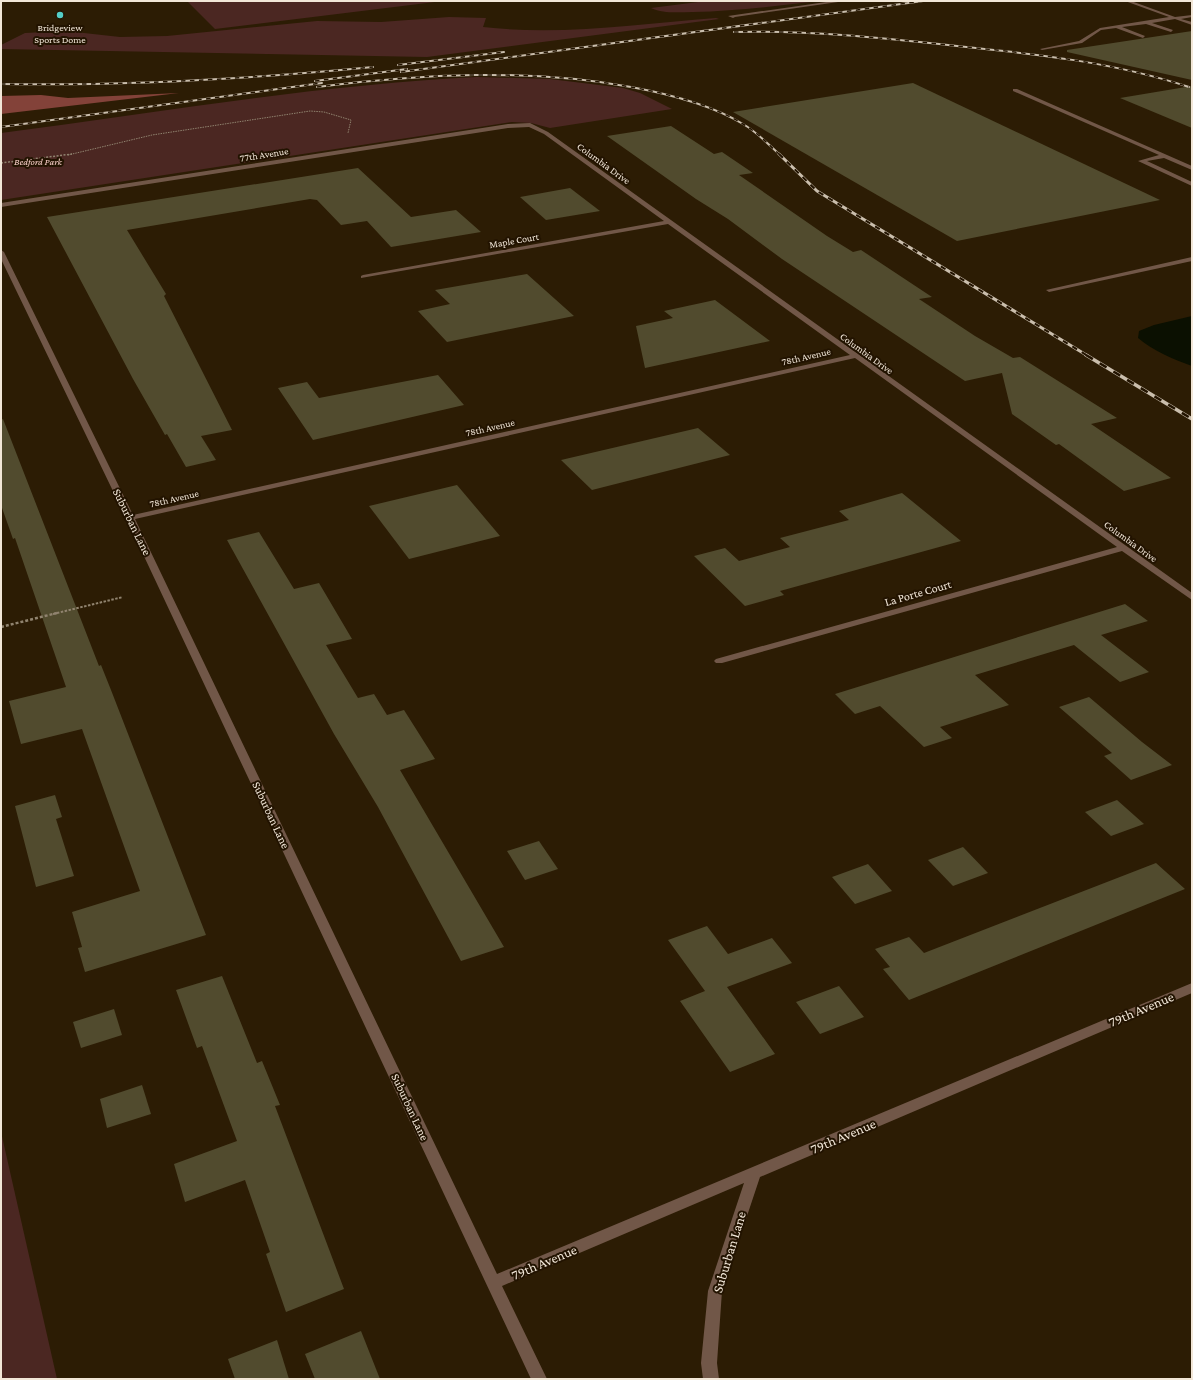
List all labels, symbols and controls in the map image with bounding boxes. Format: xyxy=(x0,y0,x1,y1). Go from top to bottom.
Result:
marker: Bridgeview Sports Dome xyxy=(55,10,65,20)
place label: Bridgeview Sports Dome xyxy=(34,22,86,45)
street label: Columbia Drive xyxy=(575,140,633,187)
street label: 77th Avenue xyxy=(239,145,290,164)
park label: Bedford Park xyxy=(14,156,63,167)
street label: Maple Court xyxy=(488,231,540,250)
street label: Columbia Drive xyxy=(838,330,896,377)
street label: 78th Avenue xyxy=(781,345,832,367)
street label: 78th Avenue xyxy=(465,416,516,438)
street label: Suburban Lane xyxy=(110,486,154,558)
street label: 78th Avenue xyxy=(149,487,200,509)
street label: Columbia Drive xyxy=(1102,518,1160,565)
street label: La Porte Court xyxy=(883,577,954,609)
street label: Suburban Lane xyxy=(249,779,293,851)
street label: 79th Avenue xyxy=(1106,988,1176,1030)
street label: Suburban Lane xyxy=(388,1071,432,1143)
street label: 79th Avenue xyxy=(808,1115,878,1157)
street label: Suburban Lane xyxy=(709,1209,749,1295)
street label: 79th Avenue xyxy=(509,1241,579,1283)

